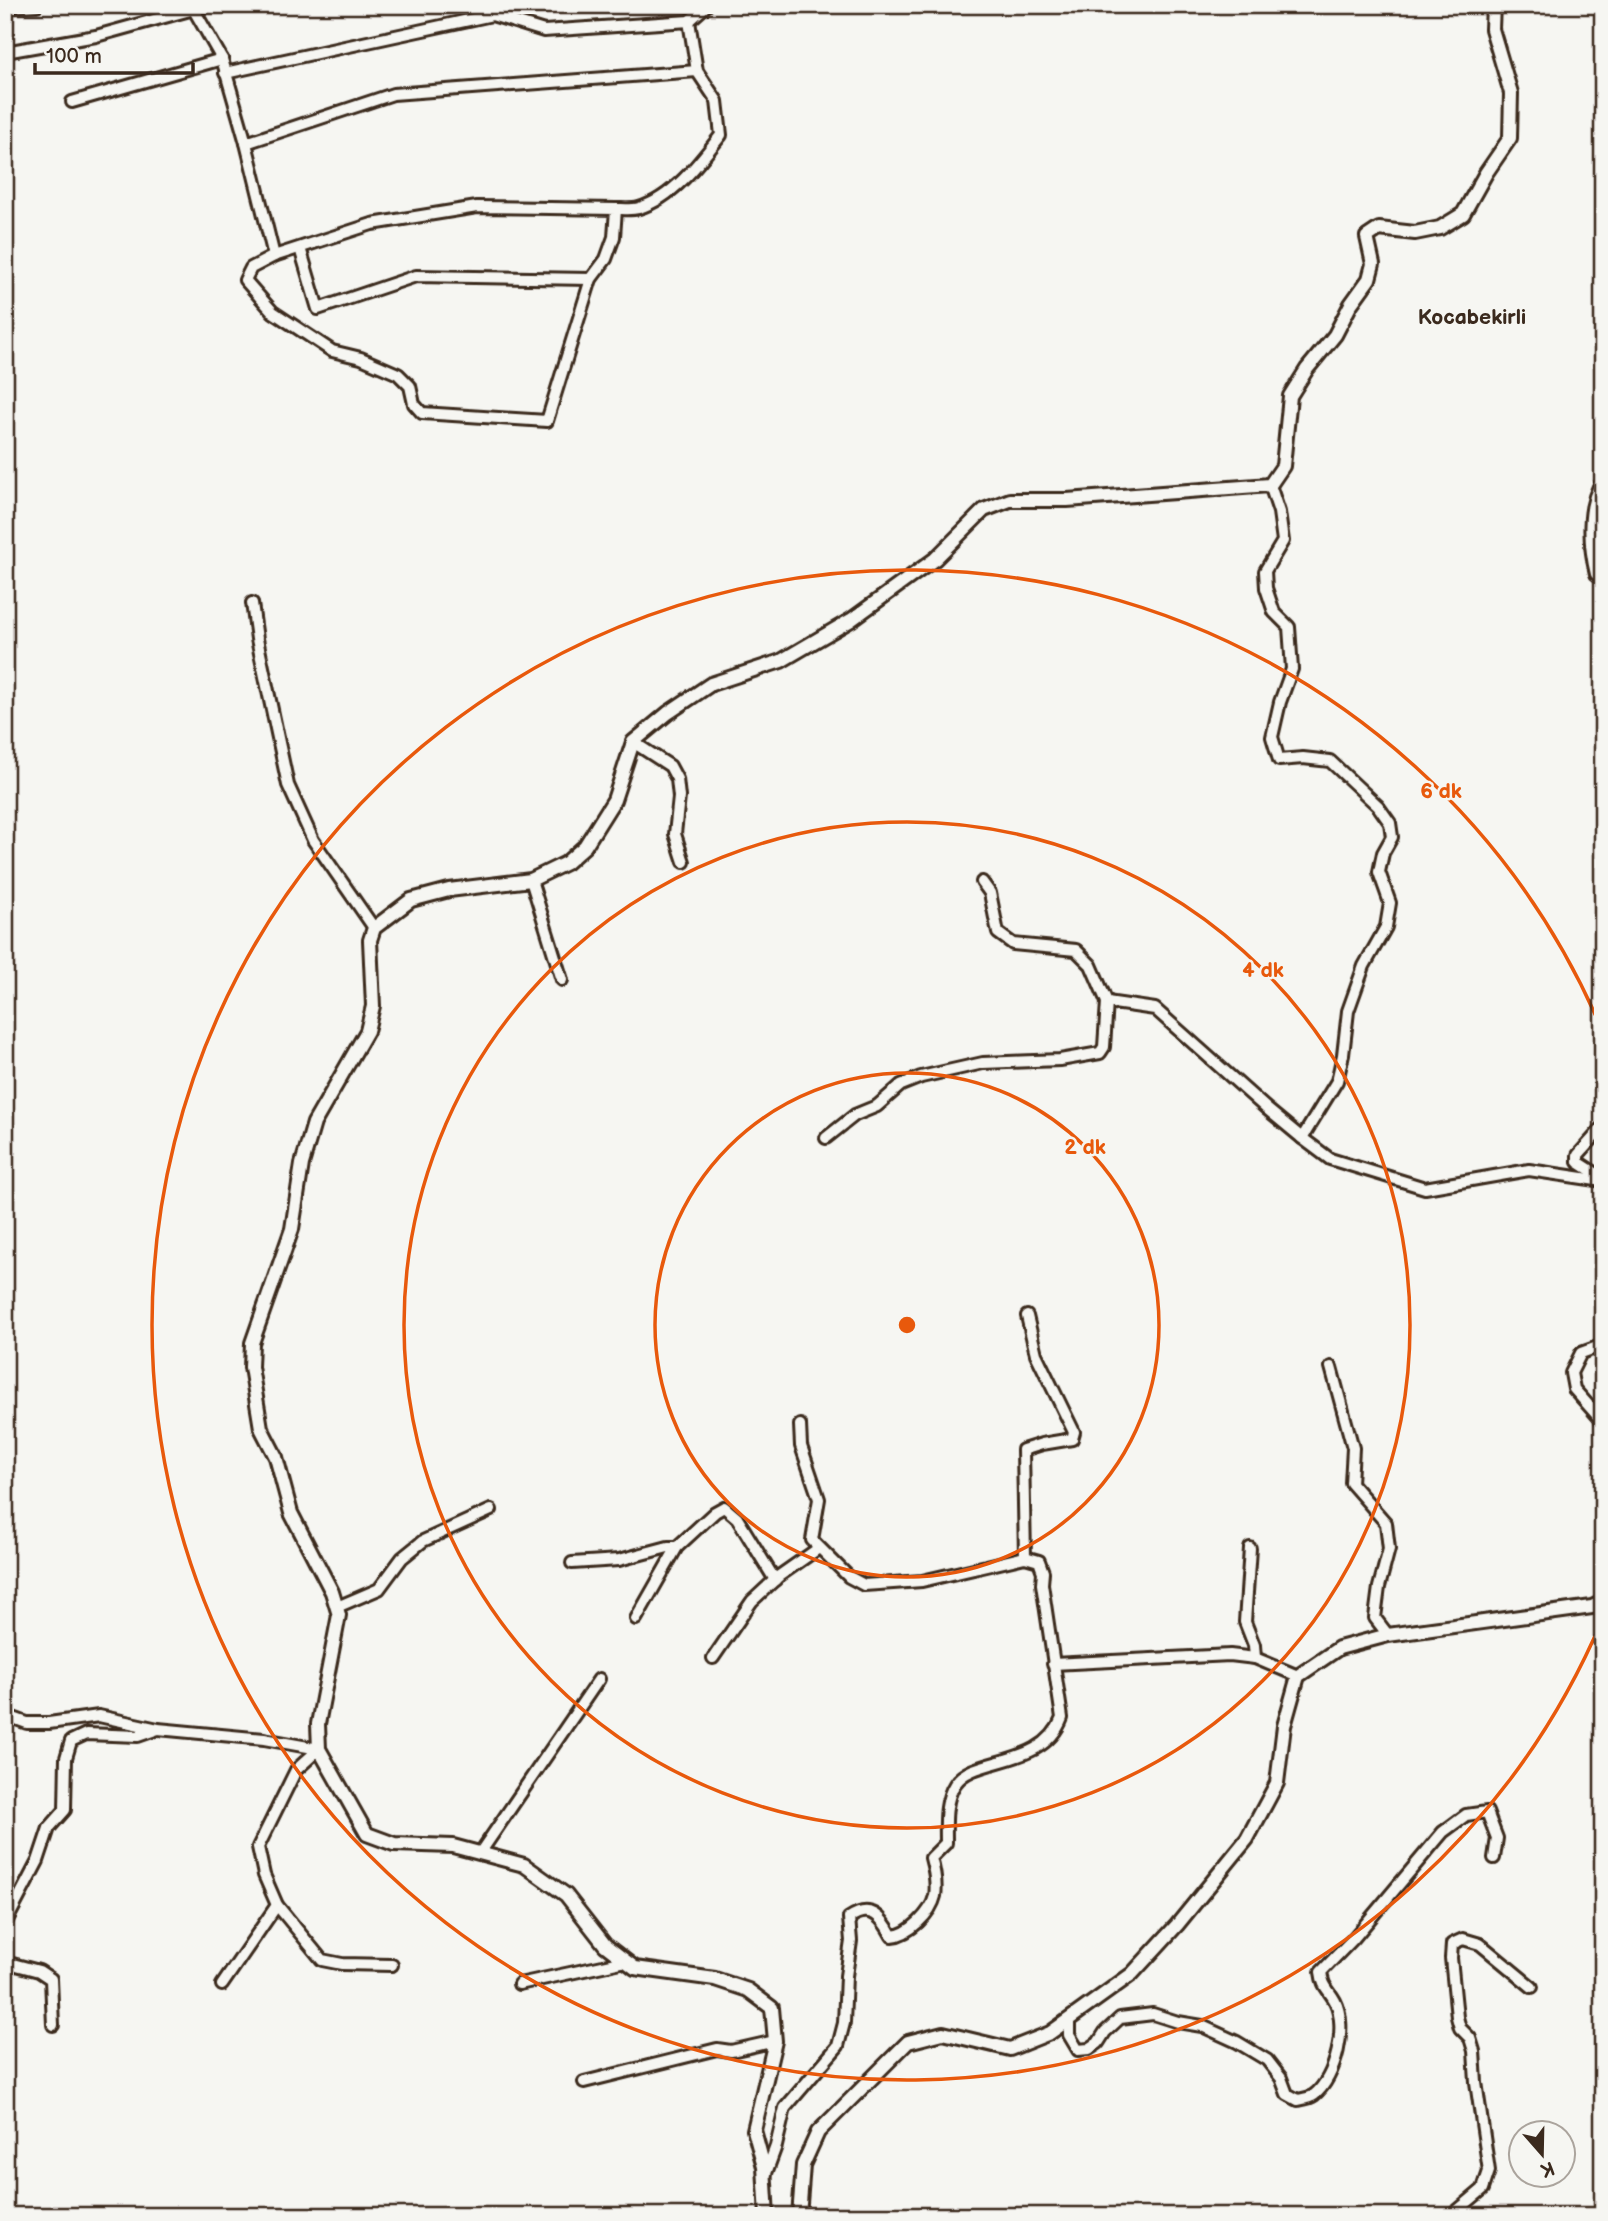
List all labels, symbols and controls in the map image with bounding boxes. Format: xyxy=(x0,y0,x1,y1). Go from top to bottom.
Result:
scale bar xyxy=(35,32,192,76)
text: 100 m xyxy=(46,44,102,69)
district label: Kocabekirli xyxy=(1418,305,1526,330)
text: 6 dk xyxy=(1420,779,1462,804)
text: 4 dk xyxy=(1242,958,1284,983)
text: 2 dk xyxy=(1064,1135,1106,1160)
centre of rings xyxy=(895,1313,919,1337)
north arrow xyxy=(1506,2120,1576,2190)
text: K xyxy=(1537,2156,1557,2182)

